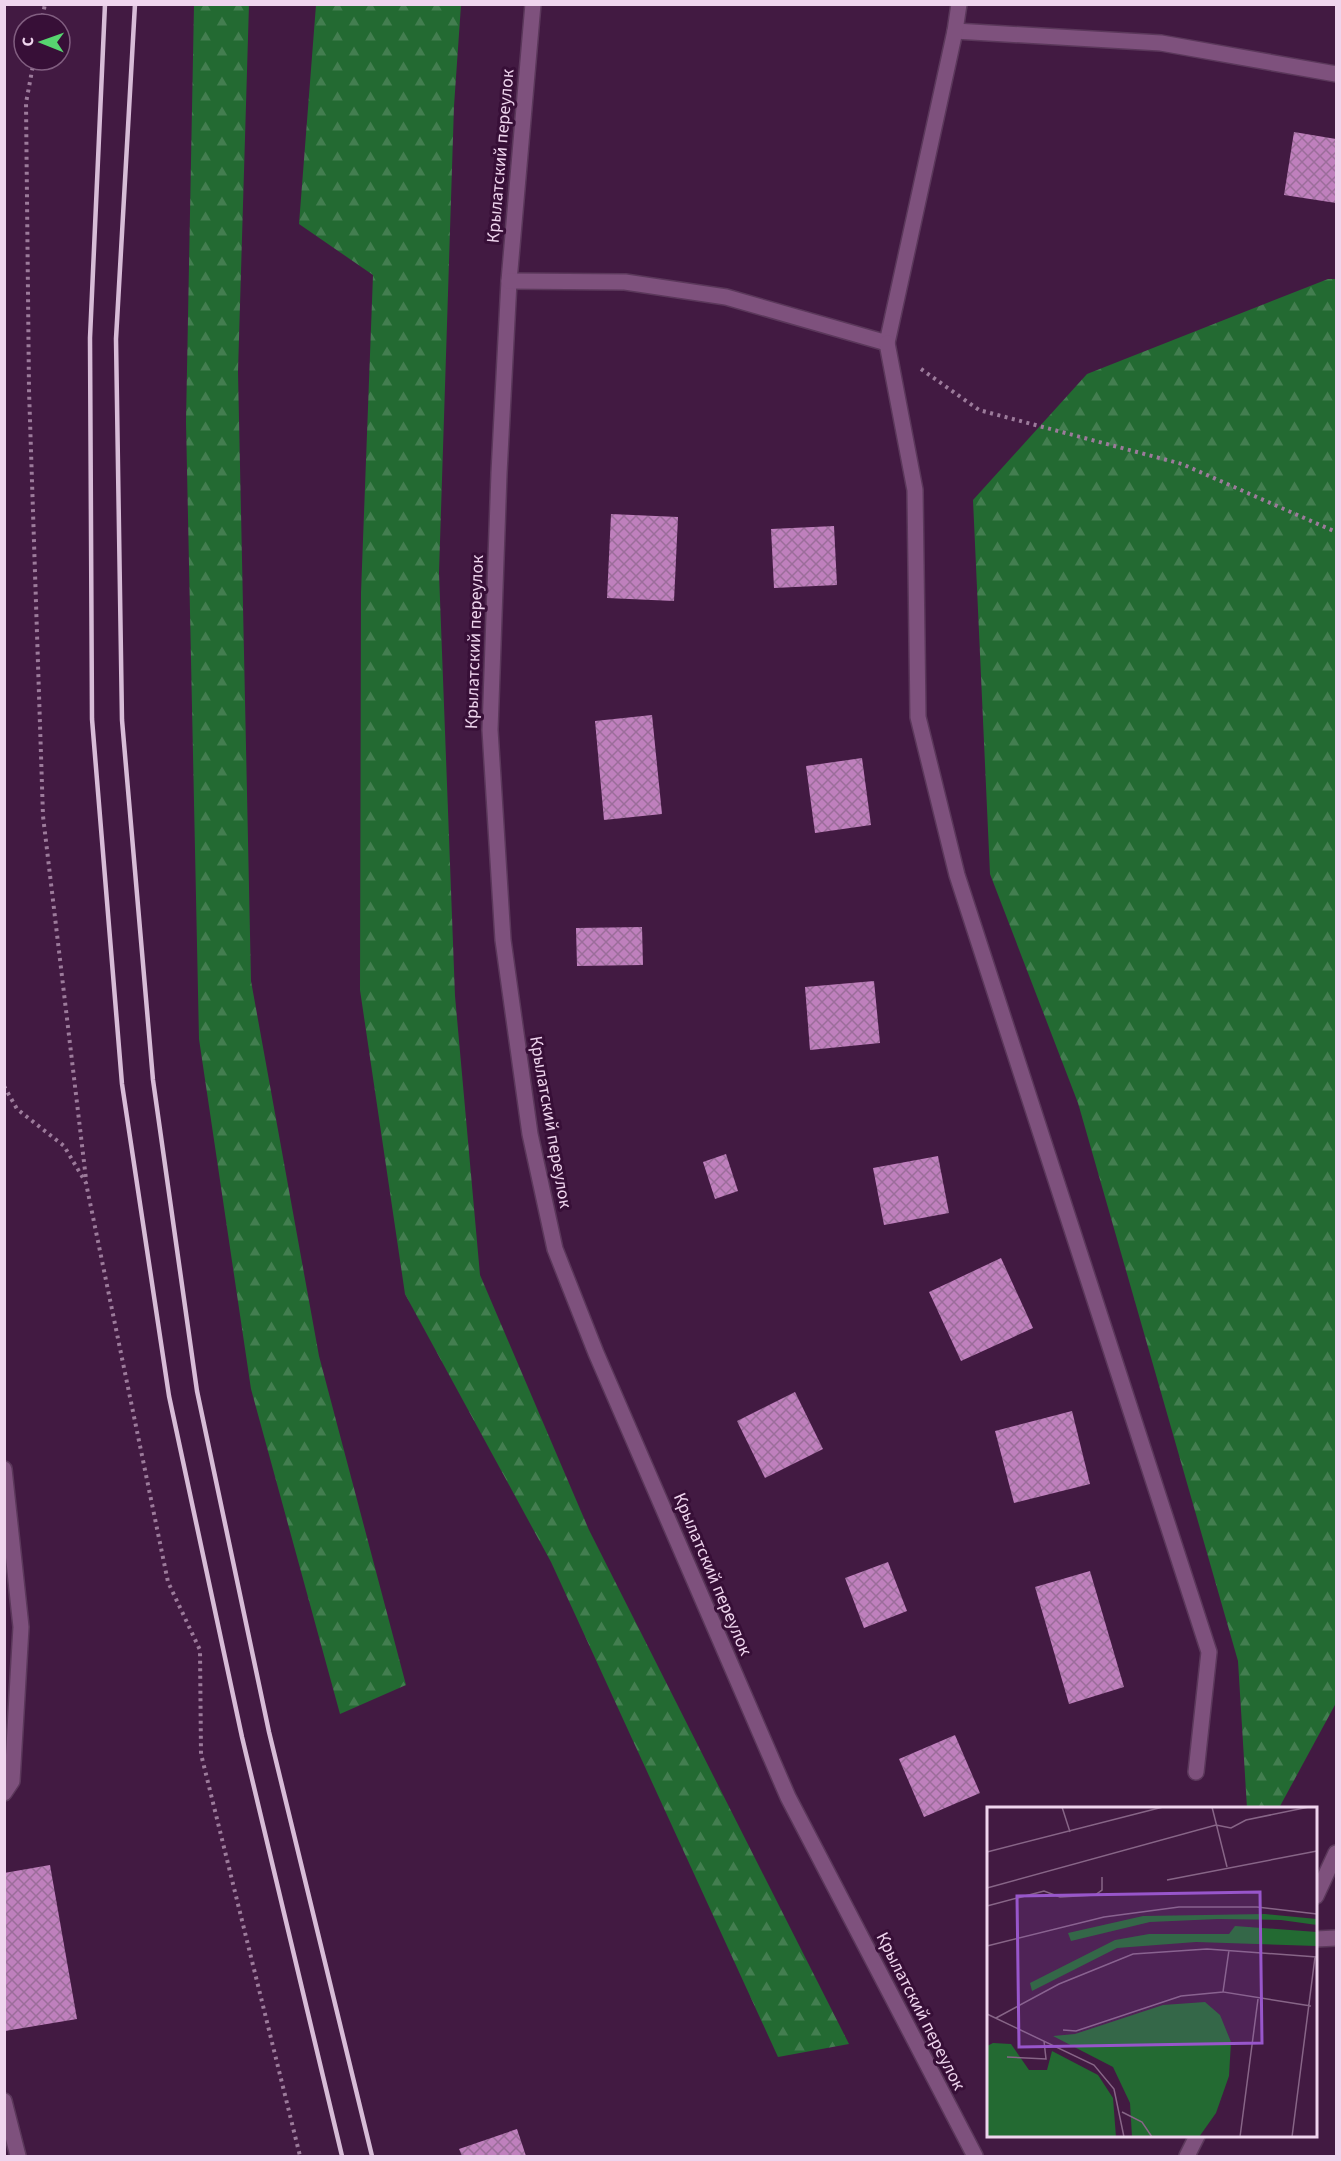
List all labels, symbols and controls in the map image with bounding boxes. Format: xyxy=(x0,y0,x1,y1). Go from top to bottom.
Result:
north arrow xyxy=(12,12,72,72)
text: С xyxy=(17,37,39,47)
street label: Крылатский переулок xyxy=(480,68,521,244)
street label: Крылатский переулок xyxy=(459,554,490,730)
street label: Крылатский переулок xyxy=(523,1034,578,1210)
street label: Крылатский переулок xyxy=(667,1489,758,1659)
inset map xyxy=(987,1807,1317,2137)
street label: Крылатский переулок xyxy=(870,1928,971,2095)

